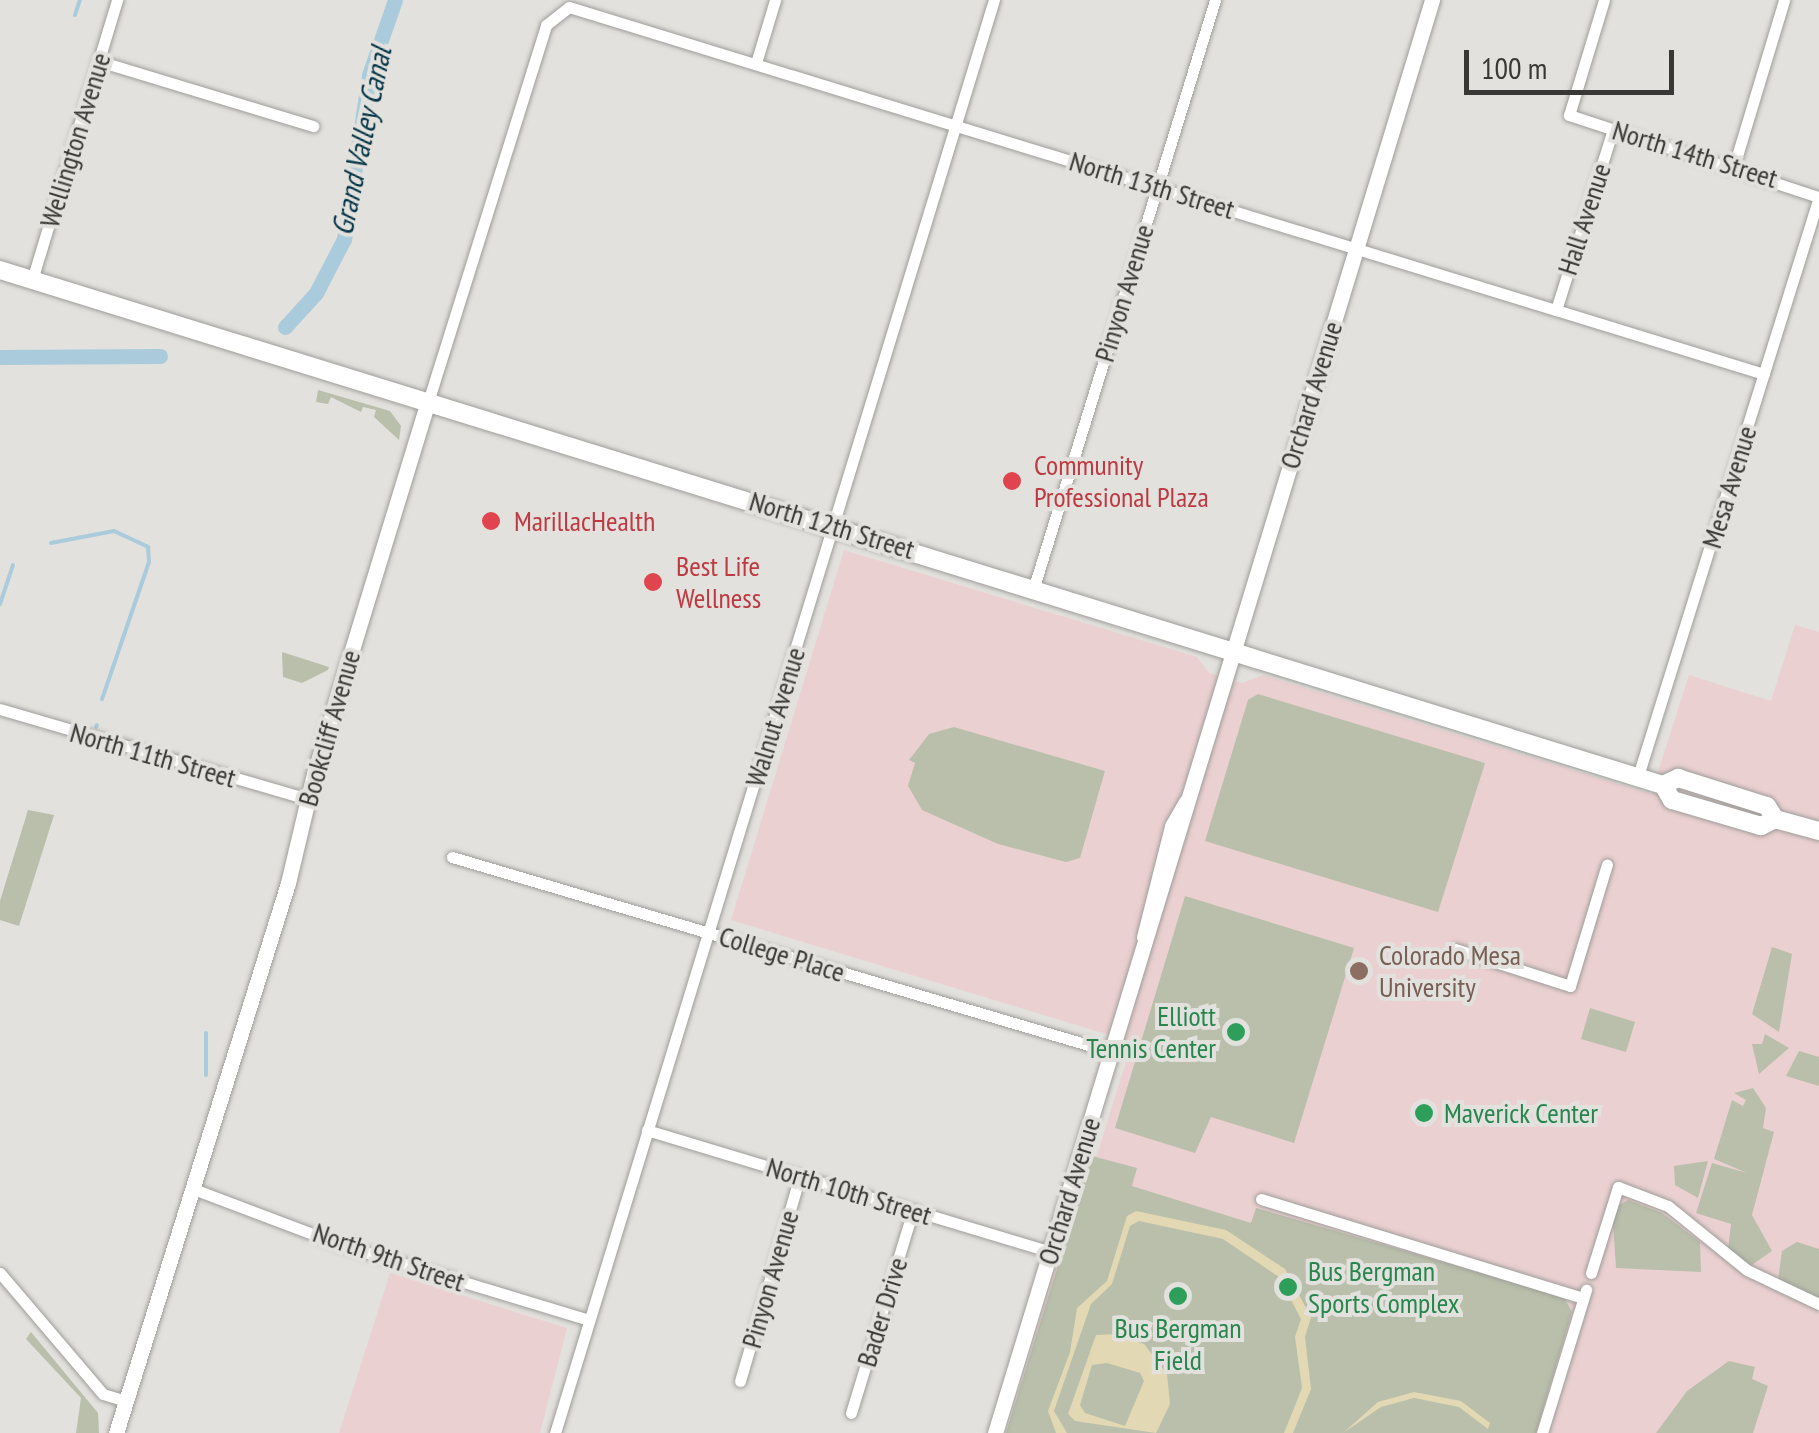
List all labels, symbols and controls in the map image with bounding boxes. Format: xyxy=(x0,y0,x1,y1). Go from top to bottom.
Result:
scale bar xyxy=(1469,30,1679,92)
water label: Grand Valley Canal xyxy=(323,43,399,239)
street label: Wellington Avenue xyxy=(32,48,118,232)
text: 100 m xyxy=(1481,48,1547,87)
street label: North 14th Street xyxy=(1609,113,1781,195)
street label: North 13th Street xyxy=(1066,144,1238,226)
street label: Hall Avenue xyxy=(1550,159,1618,279)
street label: Pinyon Avenue xyxy=(1087,220,1161,366)
street label: Orchard Avenue xyxy=(1273,317,1349,473)
street label: Mesa Avenue xyxy=(1694,421,1764,553)
place label: Community Professional Plaza xyxy=(1034,448,1209,514)
marker: Community Professional Plaza xyxy=(999,468,1025,494)
street label: North 12th Street xyxy=(746,484,918,566)
place label: MarillacHealth xyxy=(514,504,655,538)
marker: MarillacHealth xyxy=(478,508,504,534)
place label: Best Life Wellness xyxy=(676,549,761,615)
marker: Best Life Wellness xyxy=(640,569,666,595)
street label: Walnut Avenue xyxy=(738,643,812,791)
street label: Bookcliff Avenue xyxy=(291,646,367,810)
street label: North 11th Street xyxy=(66,715,240,795)
street label: College Place xyxy=(715,919,849,989)
place label: Colorado Mesa University xyxy=(1379,938,1521,1004)
marker: Colorado Mesa University xyxy=(1348,960,1370,982)
place label: Elliott Tennis Center xyxy=(1086,999,1216,1065)
marker: Elliott Tennis Center xyxy=(1225,1021,1247,1043)
place label: Maverick Center xyxy=(1444,1096,1599,1130)
marker: Maverick Center xyxy=(1413,1102,1435,1124)
street label: Orchard Avenue xyxy=(1031,1113,1107,1269)
street label: North 10th Street xyxy=(763,1150,935,1232)
street label: Pinyon Avenue xyxy=(734,1206,806,1352)
street label: North 9th Street xyxy=(309,1215,469,1299)
street label: Bader Drive xyxy=(849,1253,915,1371)
place label: Bus Bergman Sports Complex xyxy=(1308,1254,1459,1320)
marker: Bus Bergman Sports Complex xyxy=(1277,1276,1299,1298)
marker: Bus Bergman Field xyxy=(1167,1285,1189,1307)
place label: Bus Bergman Field xyxy=(1115,1311,1241,1377)

